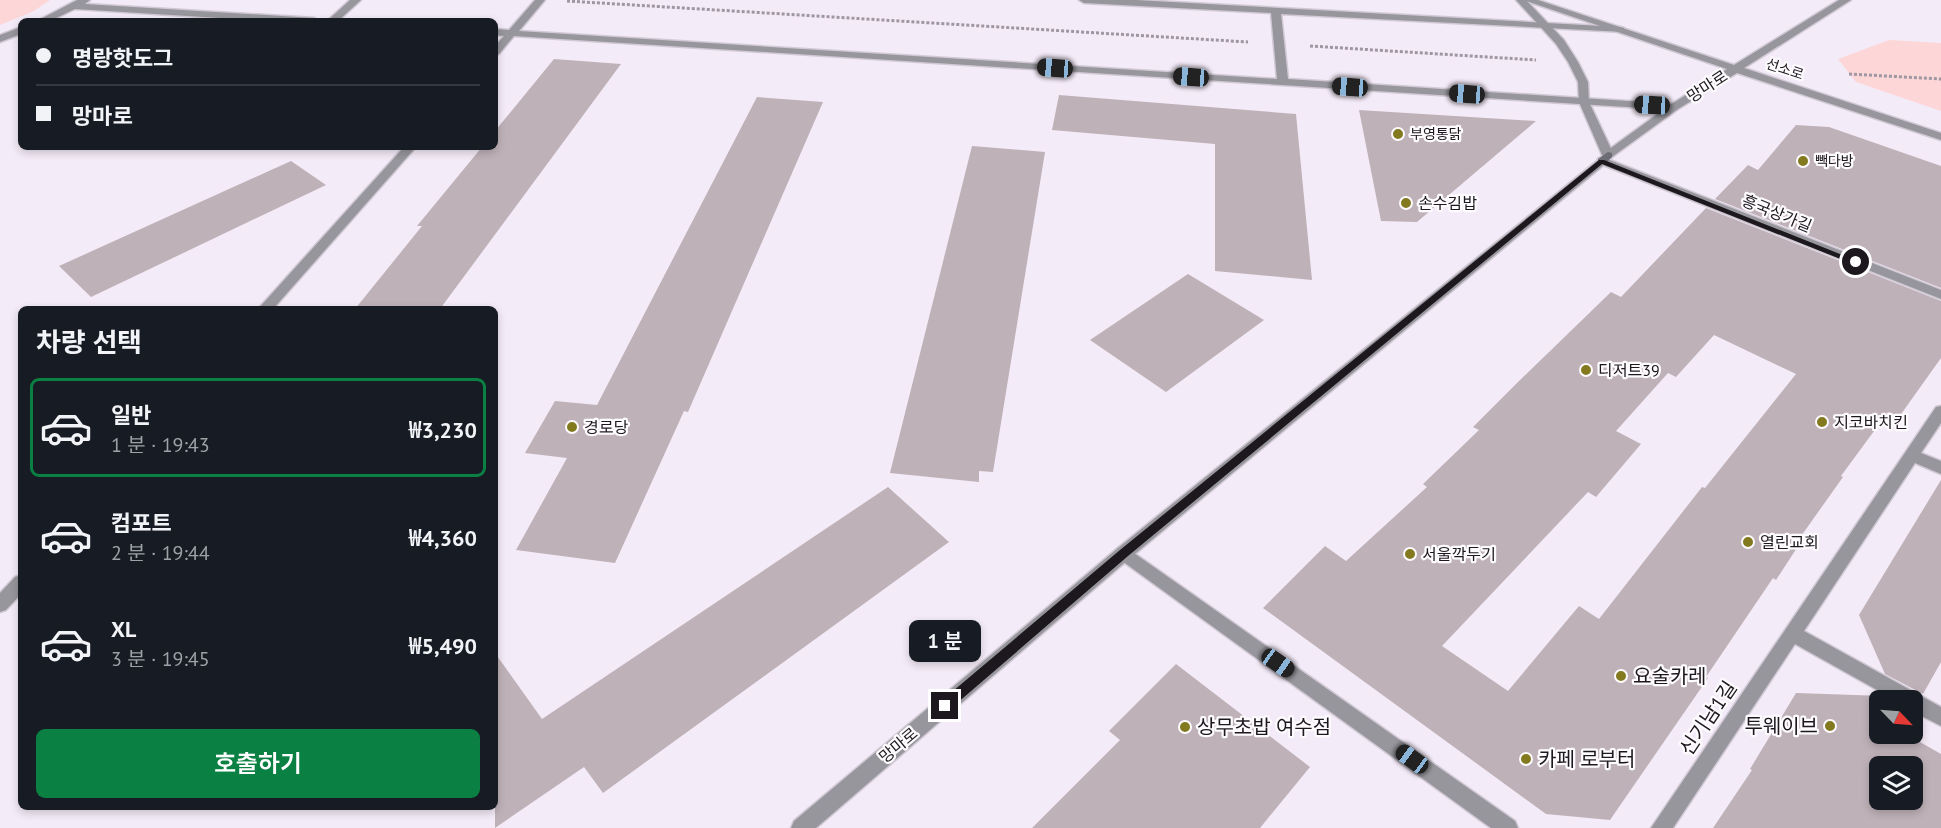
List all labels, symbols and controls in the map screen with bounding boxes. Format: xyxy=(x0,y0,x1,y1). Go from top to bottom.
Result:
text: 명랑핫도그 xyxy=(72,44,173,72)
street label: 선소로 xyxy=(1764,54,1806,84)
car xyxy=(1036,58,1074,78)
street label: 망마로 xyxy=(1683,65,1731,106)
car xyxy=(1172,67,1210,87)
car xyxy=(1331,77,1369,97)
car xyxy=(1448,84,1486,104)
car xyxy=(1634,95,1670,115)
text: 망마로 xyxy=(72,102,133,130)
place label: 부영통닭 xyxy=(1410,125,1462,143)
marker: 부영통닭 xyxy=(1391,127,1405,141)
place label: 빽다방 xyxy=(1815,152,1854,170)
marker: 빽다방 xyxy=(1796,154,1810,168)
street label: 흥국상가길 xyxy=(1739,190,1815,236)
place label: 손수김밥 xyxy=(1418,193,1477,213)
marker: 손수김밥 xyxy=(1399,196,1413,210)
route start xyxy=(1842,248,1869,275)
text: 차량 선택 xyxy=(36,325,142,359)
place label: 디저트39 xyxy=(1598,360,1660,380)
marker: 디저트39 xyxy=(1579,363,1593,377)
icon: car xyxy=(39,401,93,455)
text: 일반 xyxy=(111,401,151,429)
place label: 지코바치킨 xyxy=(1834,412,1908,432)
marker: 지코바치킨 xyxy=(1815,415,1829,429)
text: ₩3,230 xyxy=(409,416,477,444)
place label: 경로당 xyxy=(584,417,628,437)
marker: 경로당 xyxy=(565,420,579,434)
text: 1 분 · 19:43 xyxy=(111,432,210,458)
icon: car xyxy=(39,509,93,563)
text: 컴포트 xyxy=(111,509,172,537)
text: ₩4,360 xyxy=(409,524,477,552)
place label: 열린교회 xyxy=(1760,532,1819,552)
marker: 열린교회 xyxy=(1741,535,1755,549)
text: 2 분 · 19:44 xyxy=(111,540,210,566)
place label: 서울깍두기 xyxy=(1422,544,1496,564)
marker: 서울깍두기 xyxy=(1403,547,1417,561)
text: XL xyxy=(111,615,136,643)
icon: car xyxy=(39,617,93,671)
callout: 1 분 xyxy=(909,619,981,661)
text: 1 분 xyxy=(928,628,962,654)
text: ₩5,490 xyxy=(409,632,477,660)
car xyxy=(1258,645,1298,681)
text: 3 분 · 19:45 xyxy=(111,646,210,672)
place label: 요술카레 xyxy=(1633,663,1707,689)
marker: 요술카레 xyxy=(1614,669,1628,683)
street label: 신기남1길 xyxy=(1674,676,1742,760)
north arrow xyxy=(1869,690,1923,744)
map controls xyxy=(1869,690,1923,810)
route end xyxy=(931,692,958,719)
place label: 투웨이브 xyxy=(1744,713,1818,739)
place label: 상무초밥 여수점 xyxy=(1197,714,1331,740)
marker: 투웨이브 xyxy=(1823,719,1837,733)
marker: 상무초밥 여수점 xyxy=(1178,720,1192,734)
street label: 망마로 xyxy=(875,723,922,767)
button: 호출하기 xyxy=(36,729,480,798)
car xyxy=(1392,741,1432,777)
place label: 카페 로부터 xyxy=(1538,746,1635,772)
marker: 카페 로부터 xyxy=(1519,752,1533,766)
button: layers xyxy=(1869,756,1923,810)

